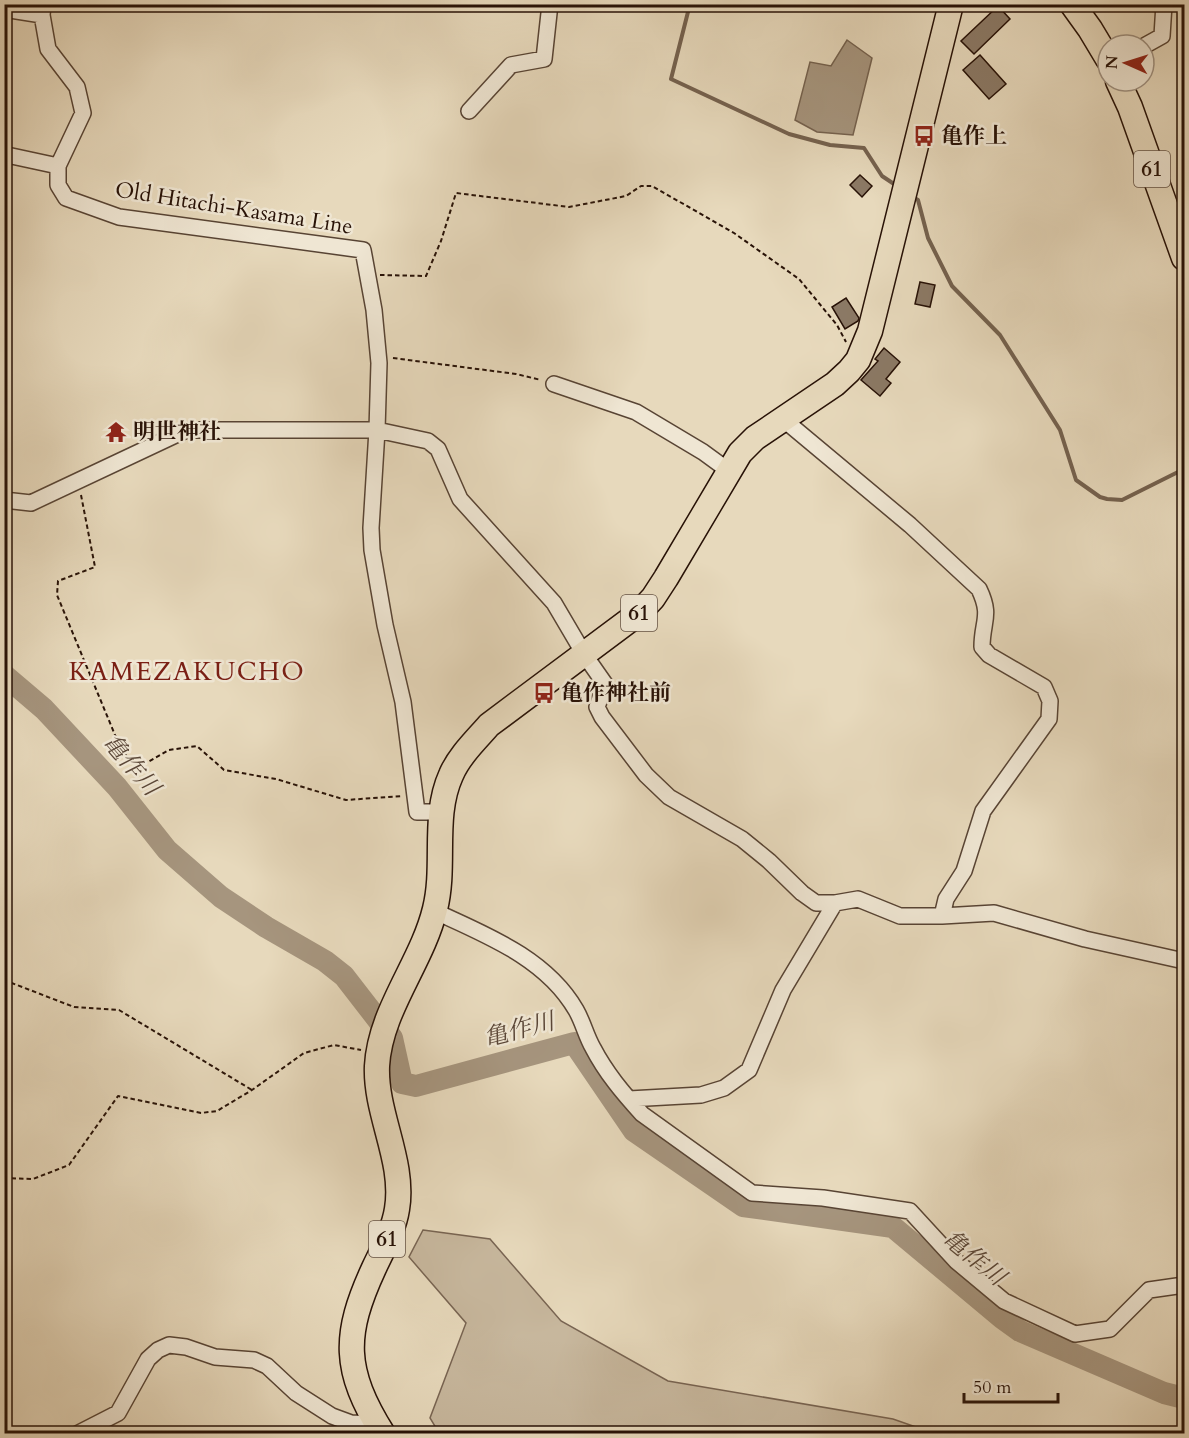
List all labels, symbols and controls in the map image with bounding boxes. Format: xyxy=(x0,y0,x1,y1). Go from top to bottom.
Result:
north arrow xyxy=(1096,33,1156,93)
text: N xyxy=(1101,55,1123,70)
place label: 亀作上 xyxy=(941,121,1007,151)
bus stop icon: 亀作上 xyxy=(912,124,936,148)
road number: 61 xyxy=(1134,151,1170,187)
street label: Old Hitachi-Kasama Line xyxy=(113,174,355,242)
place label: 明世神社 xyxy=(133,417,221,447)
temple icon: 明世神社 xyxy=(104,420,128,444)
road number: 61 xyxy=(621,595,657,631)
district label: KAMEZAKUCHO xyxy=(69,654,305,689)
place label: 亀作神社前 xyxy=(561,678,671,708)
bus stop icon: 亀作神社前 xyxy=(532,681,556,705)
water label: 亀作川 xyxy=(95,727,169,805)
water label: 亀作川 xyxy=(480,1004,561,1055)
road number: 61 xyxy=(369,1221,405,1257)
water label: 亀作川 xyxy=(936,1223,1015,1295)
scale bar xyxy=(964,1366,1058,1404)
text: 50 m xyxy=(973,1375,1012,1400)

